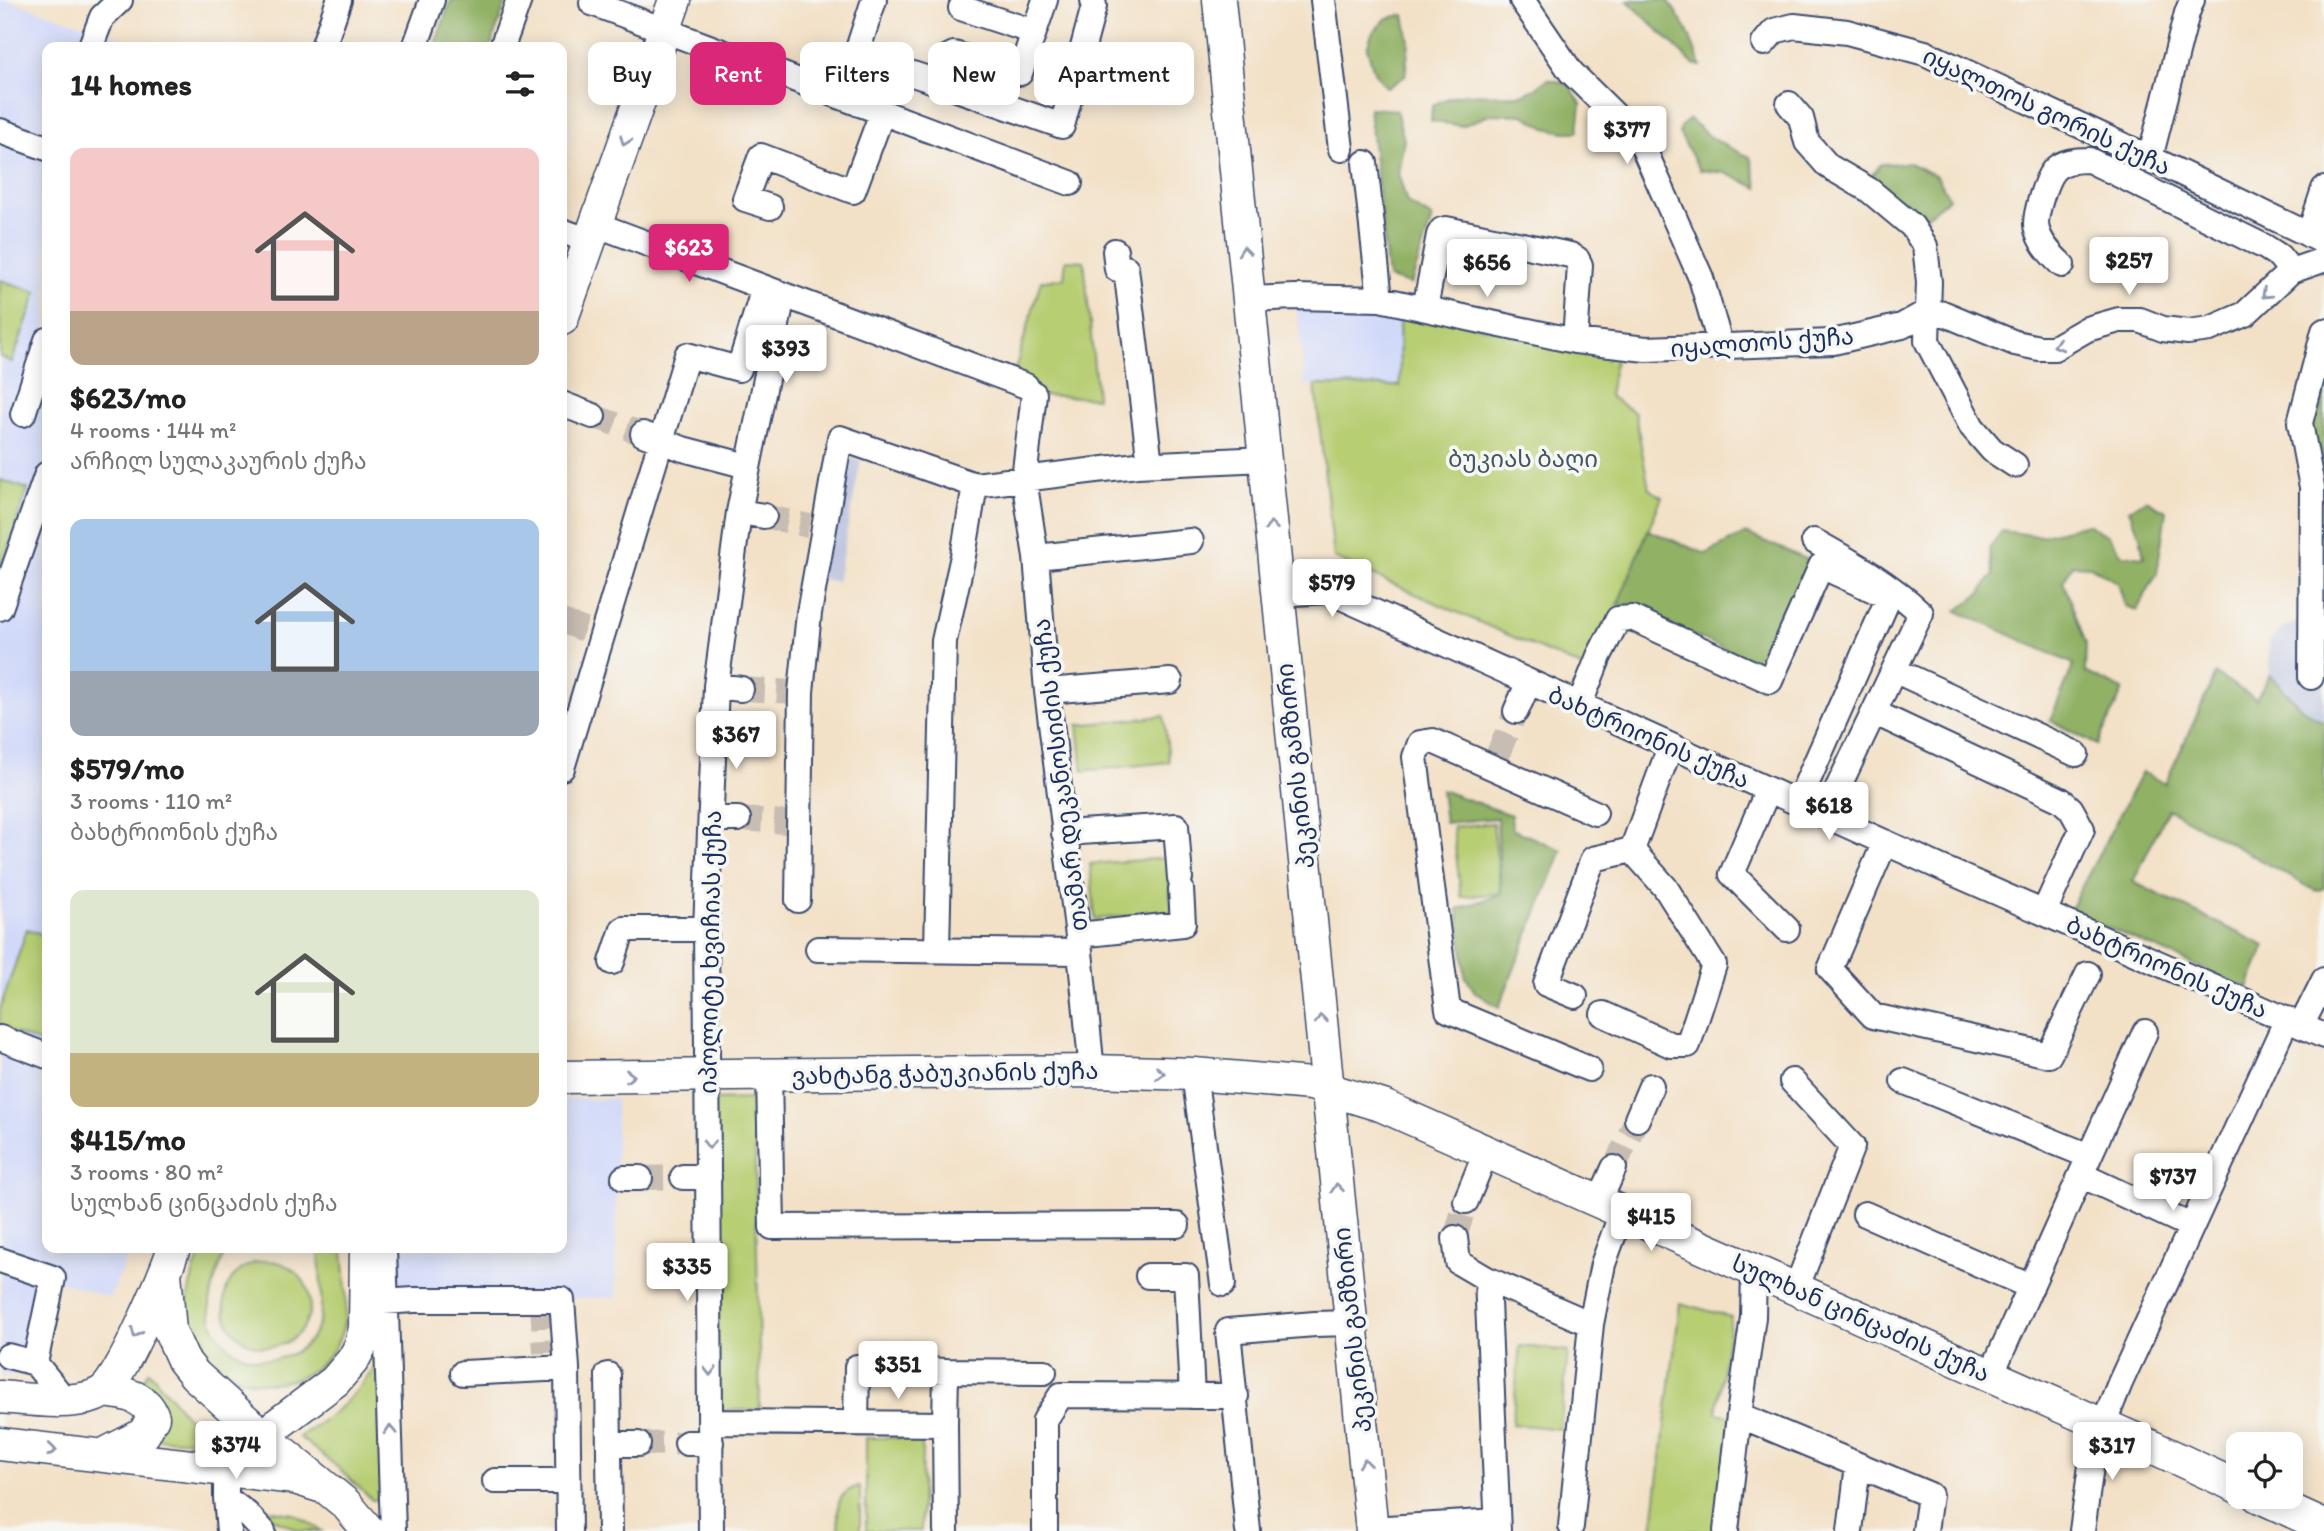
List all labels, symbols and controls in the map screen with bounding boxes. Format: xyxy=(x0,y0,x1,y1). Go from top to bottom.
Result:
street label: იყალთოს გორის ქუჩა xyxy=(1919,41,2175,181)
chip: Buy xyxy=(588,42,676,105)
chip: Rent xyxy=(690,42,786,105)
chip: Filters xyxy=(800,42,914,105)
chip: New xyxy=(928,42,1020,105)
chip: Apartment xyxy=(1034,42,1194,105)
icon: filters xyxy=(501,65,539,103)
text: 14 homes xyxy=(70,66,192,103)
pin: $377 xyxy=(1586,106,1668,166)
text: $377 xyxy=(1603,115,1651,143)
one-way arrow xyxy=(619,134,633,146)
icon: home xyxy=(242,193,368,319)
pin: $623 xyxy=(648,224,730,284)
text: $623 xyxy=(665,233,713,261)
pin: $257 xyxy=(2088,238,2170,297)
pin: $656 xyxy=(1446,240,1528,299)
one-way arrow xyxy=(1236,245,1251,256)
text: $257 xyxy=(2105,246,2153,274)
text: $656 xyxy=(1463,248,1511,276)
one-way arrow xyxy=(2261,286,2274,299)
street label: იყალთოს ქუჩა xyxy=(1669,321,1855,363)
pin: $393 xyxy=(745,326,827,385)
text: $393 xyxy=(762,334,810,362)
one-way arrow xyxy=(2052,336,2064,351)
text: $623/mo xyxy=(70,379,186,416)
text: 4 rooms · 144 m² xyxy=(70,416,236,444)
park label: ბუკიას ბაღი xyxy=(1448,444,1598,474)
text: არჩილ სულაკაურის ქუჩა xyxy=(70,447,367,475)
one-way arrow xyxy=(1264,520,1279,531)
pin: $579 xyxy=(1291,560,1373,619)
icon: home xyxy=(242,564,368,690)
text: $579 xyxy=(1308,568,1356,596)
street label: თამარ დეკანოსიძის ქუჩა xyxy=(1026,617,1094,933)
street label: პეკინის გამზირი xyxy=(1270,662,1320,870)
street label: ბახტრიონის ქუჩა xyxy=(1544,680,1754,794)
pin: $367 xyxy=(695,712,777,771)
text: $367 xyxy=(712,720,760,748)
text: $579/mo xyxy=(70,750,185,787)
pin: $618 xyxy=(1788,782,1870,842)
text: 3 rooms · 110 m² xyxy=(70,787,232,815)
text: $618 xyxy=(1805,791,1853,819)
street label: იპოლიტე ხვიჩიას ქუჩა xyxy=(693,810,727,1094)
text: ბახტრიონის ქუჩა xyxy=(70,818,278,846)
street label: ბახტრიონის ქუჩა xyxy=(2062,910,2272,1024)
icon: home xyxy=(242,935,368,1061)
one-way arrow xyxy=(1313,1013,1328,1025)
street label: ვახტანგ ჭაბუკიანის ქუჩა xyxy=(791,1056,1099,1090)
one-way arrow xyxy=(1155,1065,1166,1081)
one-way arrow xyxy=(625,1068,636,1084)
text: $415/mo xyxy=(70,1121,186,1158)
one-way arrow xyxy=(701,1138,716,1149)
pin: $737 xyxy=(2132,1154,2214,1213)
text: 3 rooms · 80 m² xyxy=(70,1158,224,1186)
text: $737 xyxy=(2149,1162,2197,1190)
one-way arrow xyxy=(1330,1182,1345,1194)
text: სულხან ცინცაძის ქუჩა xyxy=(70,1189,338,1217)
pin: $415 xyxy=(1610,1194,1692,1253)
text: $415 xyxy=(1627,1202,1675,1230)
street label: პეკინის გამზირი xyxy=(1327,1226,1377,1434)
pin: $335 xyxy=(646,1244,728,1303)
street label: სულხან ცინცაძის ქუჩა xyxy=(1728,1248,1994,1388)
text: $335 xyxy=(663,1252,711,1280)
one-way arrow xyxy=(130,1326,144,1339)
pin: $351 xyxy=(857,1342,939,1401)
text: $351 xyxy=(875,1350,921,1378)
one-way arrow xyxy=(702,1366,718,1377)
pin: $374 xyxy=(195,1422,277,1481)
pin: $317 xyxy=(2071,1422,2153,1482)
one-way arrow xyxy=(383,1424,398,1435)
text: $374 xyxy=(211,1430,261,1458)
text: $317 xyxy=(2089,1431,2135,1459)
map controls xyxy=(2226,1432,2303,1509)
button: locate xyxy=(2226,1432,2303,1509)
one-way arrow xyxy=(46,1442,57,1457)
one-way arrow xyxy=(1358,1457,1373,1468)

